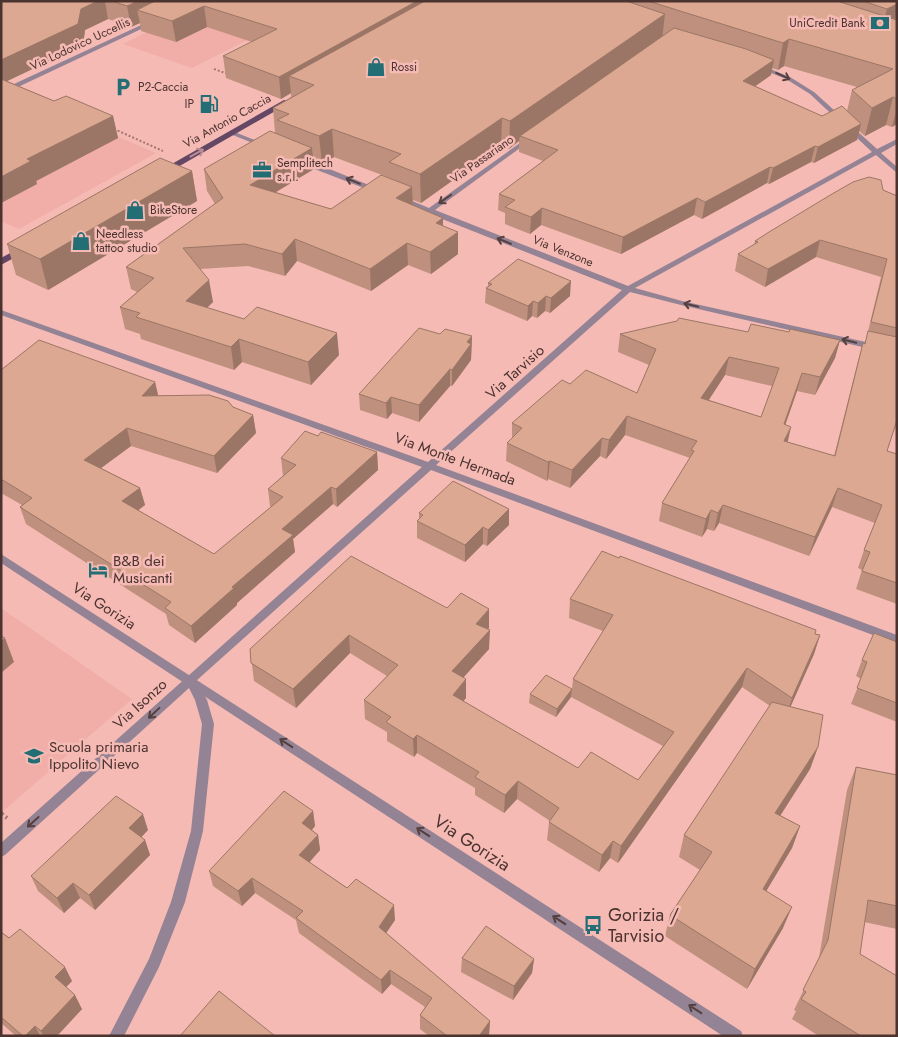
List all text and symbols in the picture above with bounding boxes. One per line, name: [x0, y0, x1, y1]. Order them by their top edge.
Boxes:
bank icon: UniCredit Bank: [869, 12, 891, 34]
street label: Via Lodovico Uccellis: [27, 13, 133, 75]
place label: UniCredit Bank: [789, 14, 866, 32]
shop icon: Rossi: [365, 56, 387, 78]
place label: Rossi: [391, 58, 417, 76]
one-way arrow: [775, 72, 790, 81]
parking icon: P2-Caccia: [112, 76, 134, 98]
place label: P2-Caccia: [138, 78, 189, 96]
street label: Via Antonio Caccia: [180, 89, 274, 153]
fuel station icon: IP: [198, 93, 220, 115]
place label: IP: [184, 95, 194, 113]
street label: Via Passariano: [447, 130, 518, 188]
one-way arrow: [189, 148, 204, 158]
place label: Semplitech s.r.l.: [277, 154, 333, 186]
office icon: Semplitech s.r.l.: [251, 159, 273, 181]
one-way arrow: [346, 176, 361, 185]
one-way arrow: [438, 194, 452, 204]
shop icon: BikeStore: [124, 199, 146, 221]
place label: BikeStore: [150, 201, 197, 219]
place label: Needless tattoo studio: [96, 225, 158, 257]
shop icon: Needless tattoo studio: [70, 230, 92, 252]
street label: Via Venzone: [530, 231, 596, 271]
one-way arrow: [497, 235, 512, 244]
one-way arrow: [683, 300, 699, 309]
one-way arrow: [842, 336, 858, 345]
street label: Via Tarvisio: [481, 340, 549, 404]
street label: Via Monte Hermada: [391, 427, 519, 491]
place label: B&B dei Musicanti: [113, 550, 173, 589]
hotel icon: B&B dei Musicanti: [87, 559, 109, 581]
street label: Via Gorizia: [68, 577, 140, 635]
street label: Via Isonzo: [108, 674, 172, 734]
one-way arrow: [148, 707, 161, 719]
place label: Scuola primaria Ippolito Nievo: [49, 736, 148, 775]
one-way arrow: [280, 738, 294, 748]
school or university icon: Scuola primaria Ippolito Nievo: [23, 745, 45, 767]
street label: Via Gorizia: [428, 808, 516, 878]
one-way arrow: [27, 816, 40, 828]
one-way arrow: [416, 826, 430, 836]
place label: Gorizia / Tarvisio: [608, 902, 679, 949]
bus stop icon: Gorizia / Tarvisio: [582, 914, 604, 936]
one-way arrow: [552, 915, 566, 925]
one-way arrow: [688, 1004, 702, 1014]

